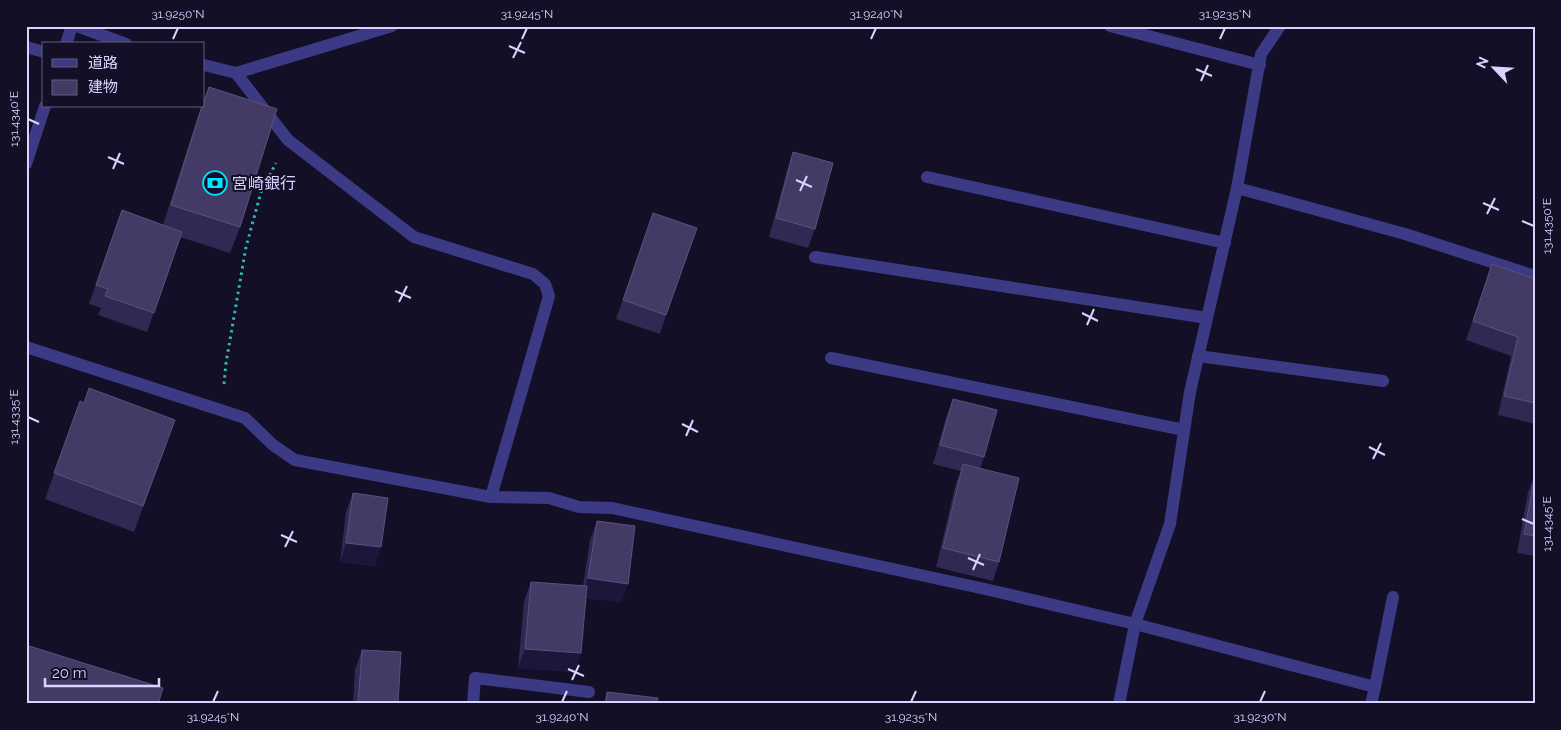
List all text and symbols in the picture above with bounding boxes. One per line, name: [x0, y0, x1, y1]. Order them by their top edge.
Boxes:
text: 31.9250°N: [151, 7, 205, 21]
text: 31.9245°N: [501, 7, 553, 21]
text: 31.9240°N: [849, 7, 903, 21]
text: 31.9235°N: [1199, 7, 1251, 21]
legend: [42, 42, 205, 108]
north arrow: [1468, 42, 1518, 92]
text: 道路: [88, 54, 118, 72]
text: N: [1473, 54, 1492, 71]
text: 建物: [88, 78, 118, 96]
text: 131.4340°E: [7, 91, 21, 147]
bank icon: 宮崎銀行: [202, 170, 228, 196]
place label: 宮崎銀行: [232, 174, 296, 193]
text: 131.4350°E: [1540, 198, 1554, 254]
text: 131.4335°E: [7, 389, 21, 445]
text: 131.4345°E: [1540, 496, 1554, 552]
scale bar: [45, 655, 159, 687]
text: 20 m: [52, 664, 87, 682]
text: 31.9245°N: [187, 710, 239, 724]
text: 31.9240°N: [535, 710, 589, 724]
text: 31.9235°N: [885, 710, 937, 724]
text: 31.9230°N: [1233, 710, 1287, 724]

